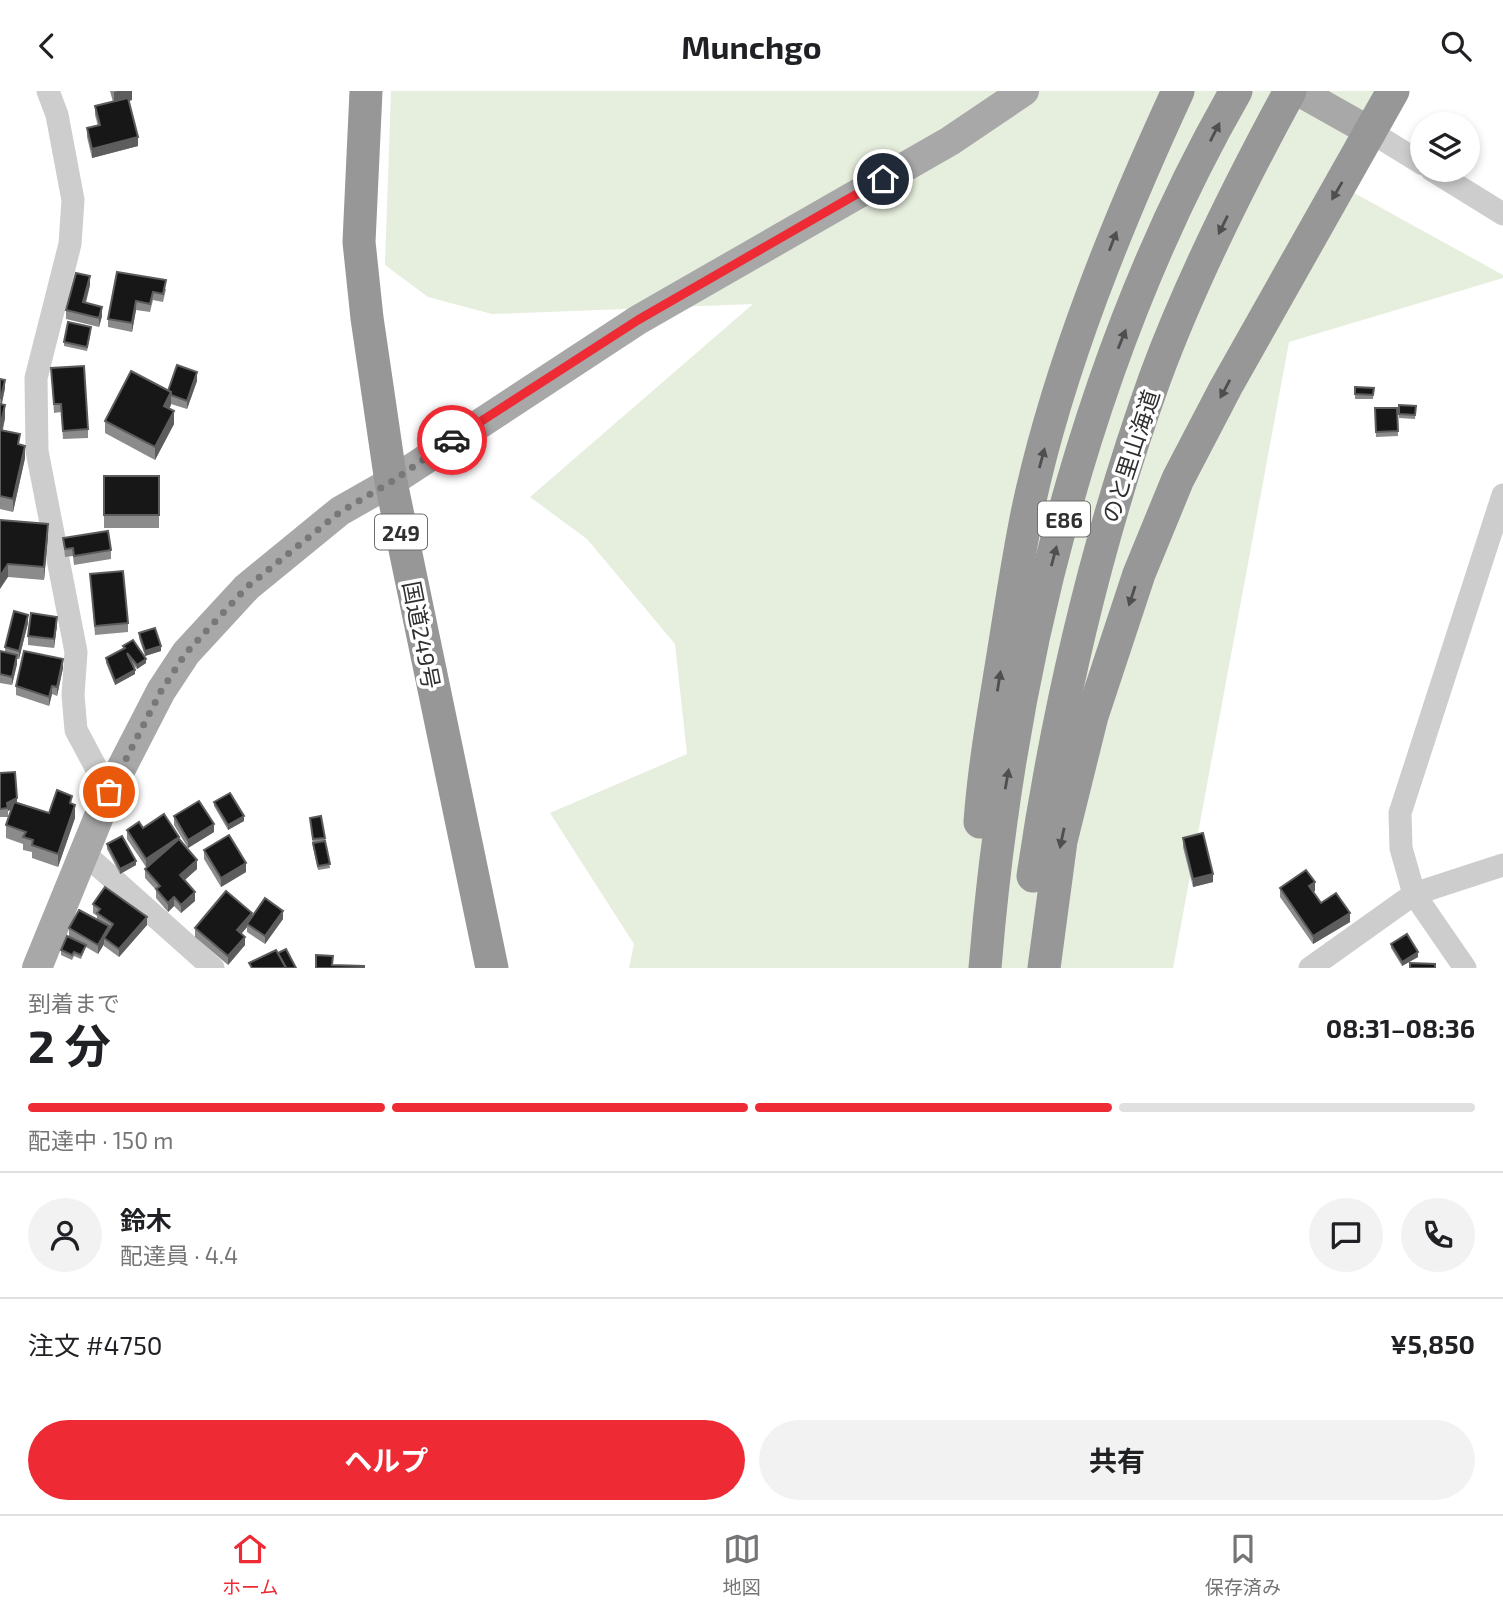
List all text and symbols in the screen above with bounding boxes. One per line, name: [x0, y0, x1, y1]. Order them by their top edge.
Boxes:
icon: back: [28, 27, 66, 65]
text: Munchgo: [681, 27, 822, 65]
icon: search: [1437, 27, 1475, 65]
map controls: [1410, 112, 1480, 182]
button: layers: [1410, 112, 1480, 182]
one-way arrow: [1209, 122, 1221, 142]
pin: [853, 149, 913, 209]
icon: home: [864, 160, 902, 198]
one-way arrow: [1332, 181, 1344, 201]
one-way arrow: [1217, 215, 1229, 235]
one-way arrow: [1107, 231, 1118, 252]
one-way arrow: [1117, 329, 1128, 350]
one-way arrow: [1219, 379, 1231, 399]
street label: のと里山海道: [1095, 386, 1165, 526]
courier: [417, 405, 487, 475]
icon: car: [433, 421, 471, 459]
one-way arrow: [1037, 446, 1048, 468]
road number: E86: [1038, 501, 1090, 537]
road number: 249: [375, 515, 427, 549]
one-way arrow: [1049, 545, 1060, 567]
street label: 国道249号: [398, 579, 446, 691]
one-way arrow: [1126, 586, 1137, 607]
one-way arrow: [994, 670, 1005, 692]
pin: [79, 762, 139, 822]
one-way arrow: [1002, 768, 1013, 790]
icon: bag: [90, 773, 128, 811]
one-way arrow: [1057, 827, 1068, 849]
text: 到着まで: [28, 989, 120, 1017]
text: 08:31–08:36: [1326, 1012, 1475, 1043]
text: 2 分: [28, 1017, 111, 1072]
text: 配達中 · 150 m: [28, 1126, 173, 1154]
button: person: [28, 1198, 102, 1272]
button: chat: [1309, 1198, 1383, 1272]
button: phone: [1401, 1198, 1475, 1272]
text: 鈴木: [120, 1204, 172, 1235]
text: 配達員 · 4.4: [120, 1241, 238, 1269]
text: ¥5,850: [1390, 1328, 1475, 1359]
text: 注文 #4750: [28, 1329, 163, 1360]
button: ヘルプ: [28, 1420, 745, 1500]
button: 共有: [759, 1420, 1475, 1500]
tab: ホーム: [222, 1530, 279, 1599]
tab: 地図: [723, 1530, 761, 1599]
tab: 保存済み: [1205, 1530, 1281, 1599]

